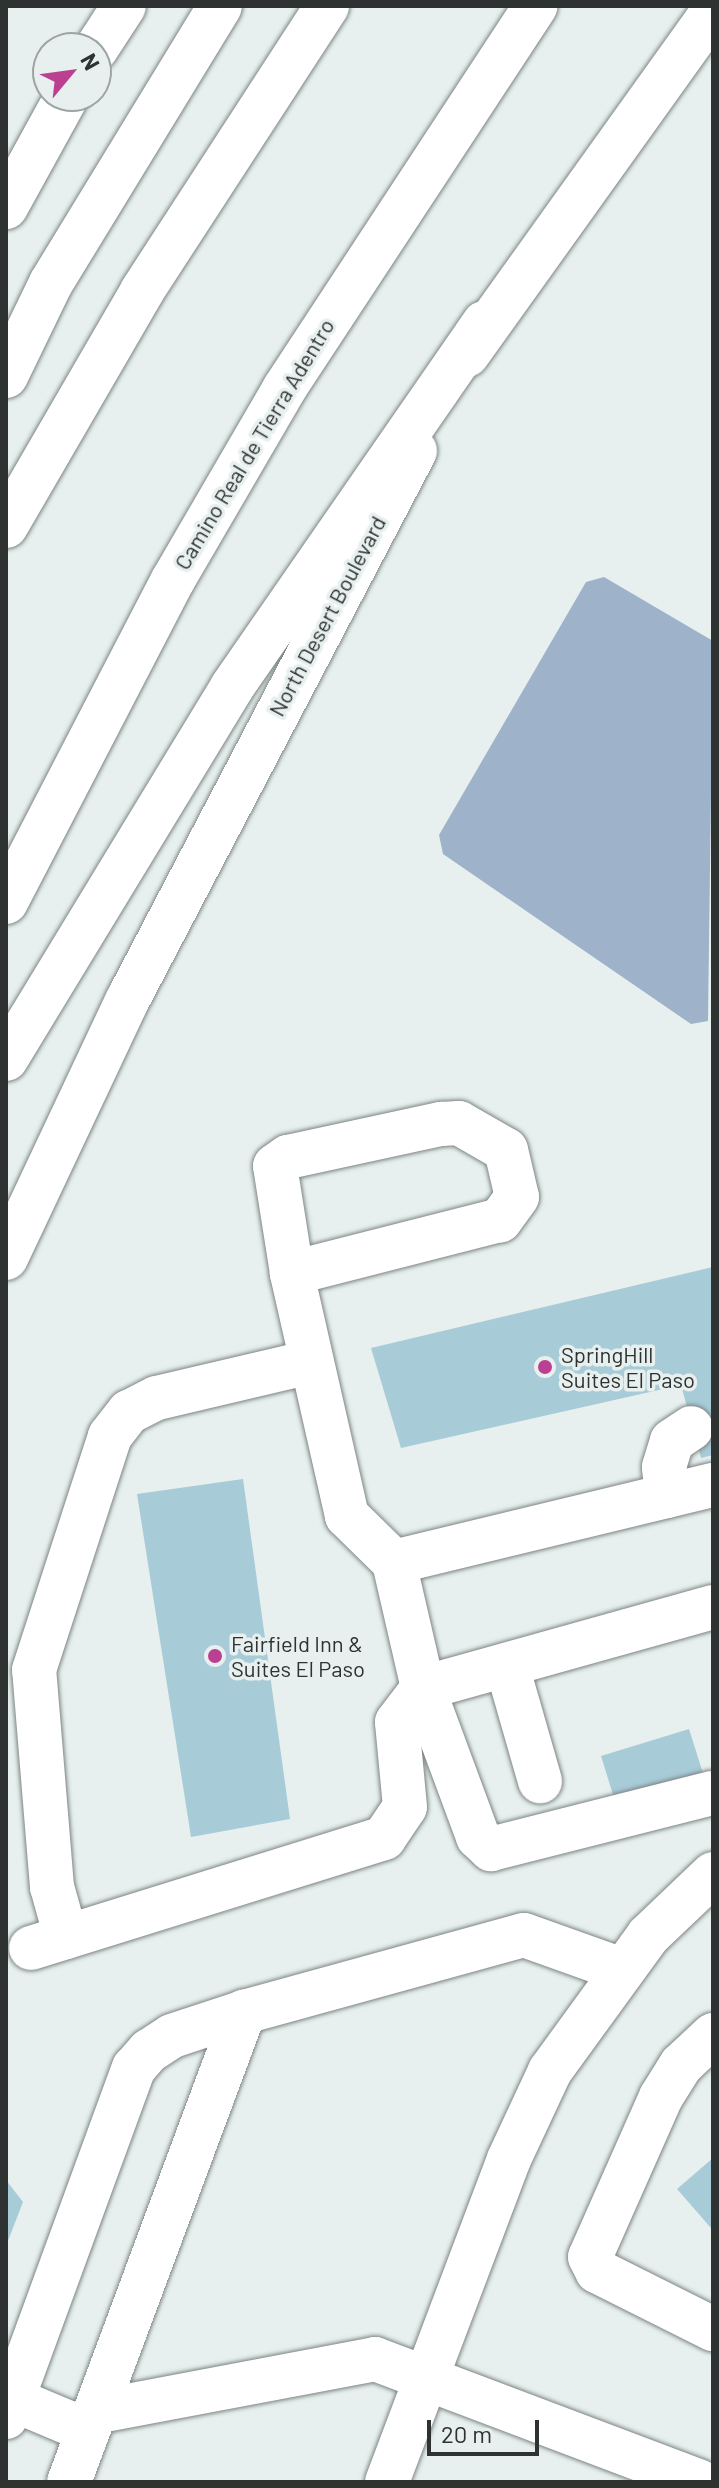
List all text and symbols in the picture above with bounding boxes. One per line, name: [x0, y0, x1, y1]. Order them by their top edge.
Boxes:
north arrow: [32, 32, 112, 112]
text: N: [76, 49, 106, 74]
street label: Camino Real de Tierra Adentro: [169, 314, 339, 574]
street label: North Desert Boulevard: [263, 511, 391, 721]
place label: SpringHill Suites El Paso: [561, 1341, 695, 1392]
marker: SpringHill Suites El Paso: [536, 1358, 554, 1376]
place label: Fairfield Inn & Suites El Paso: [231, 1630, 365, 1682]
marker: Fairfield Inn & Suites El Paso: [206, 1647, 224, 1665]
scale bar: [431, 2404, 543, 2454]
text: 20 m: [441, 2419, 492, 2448]

